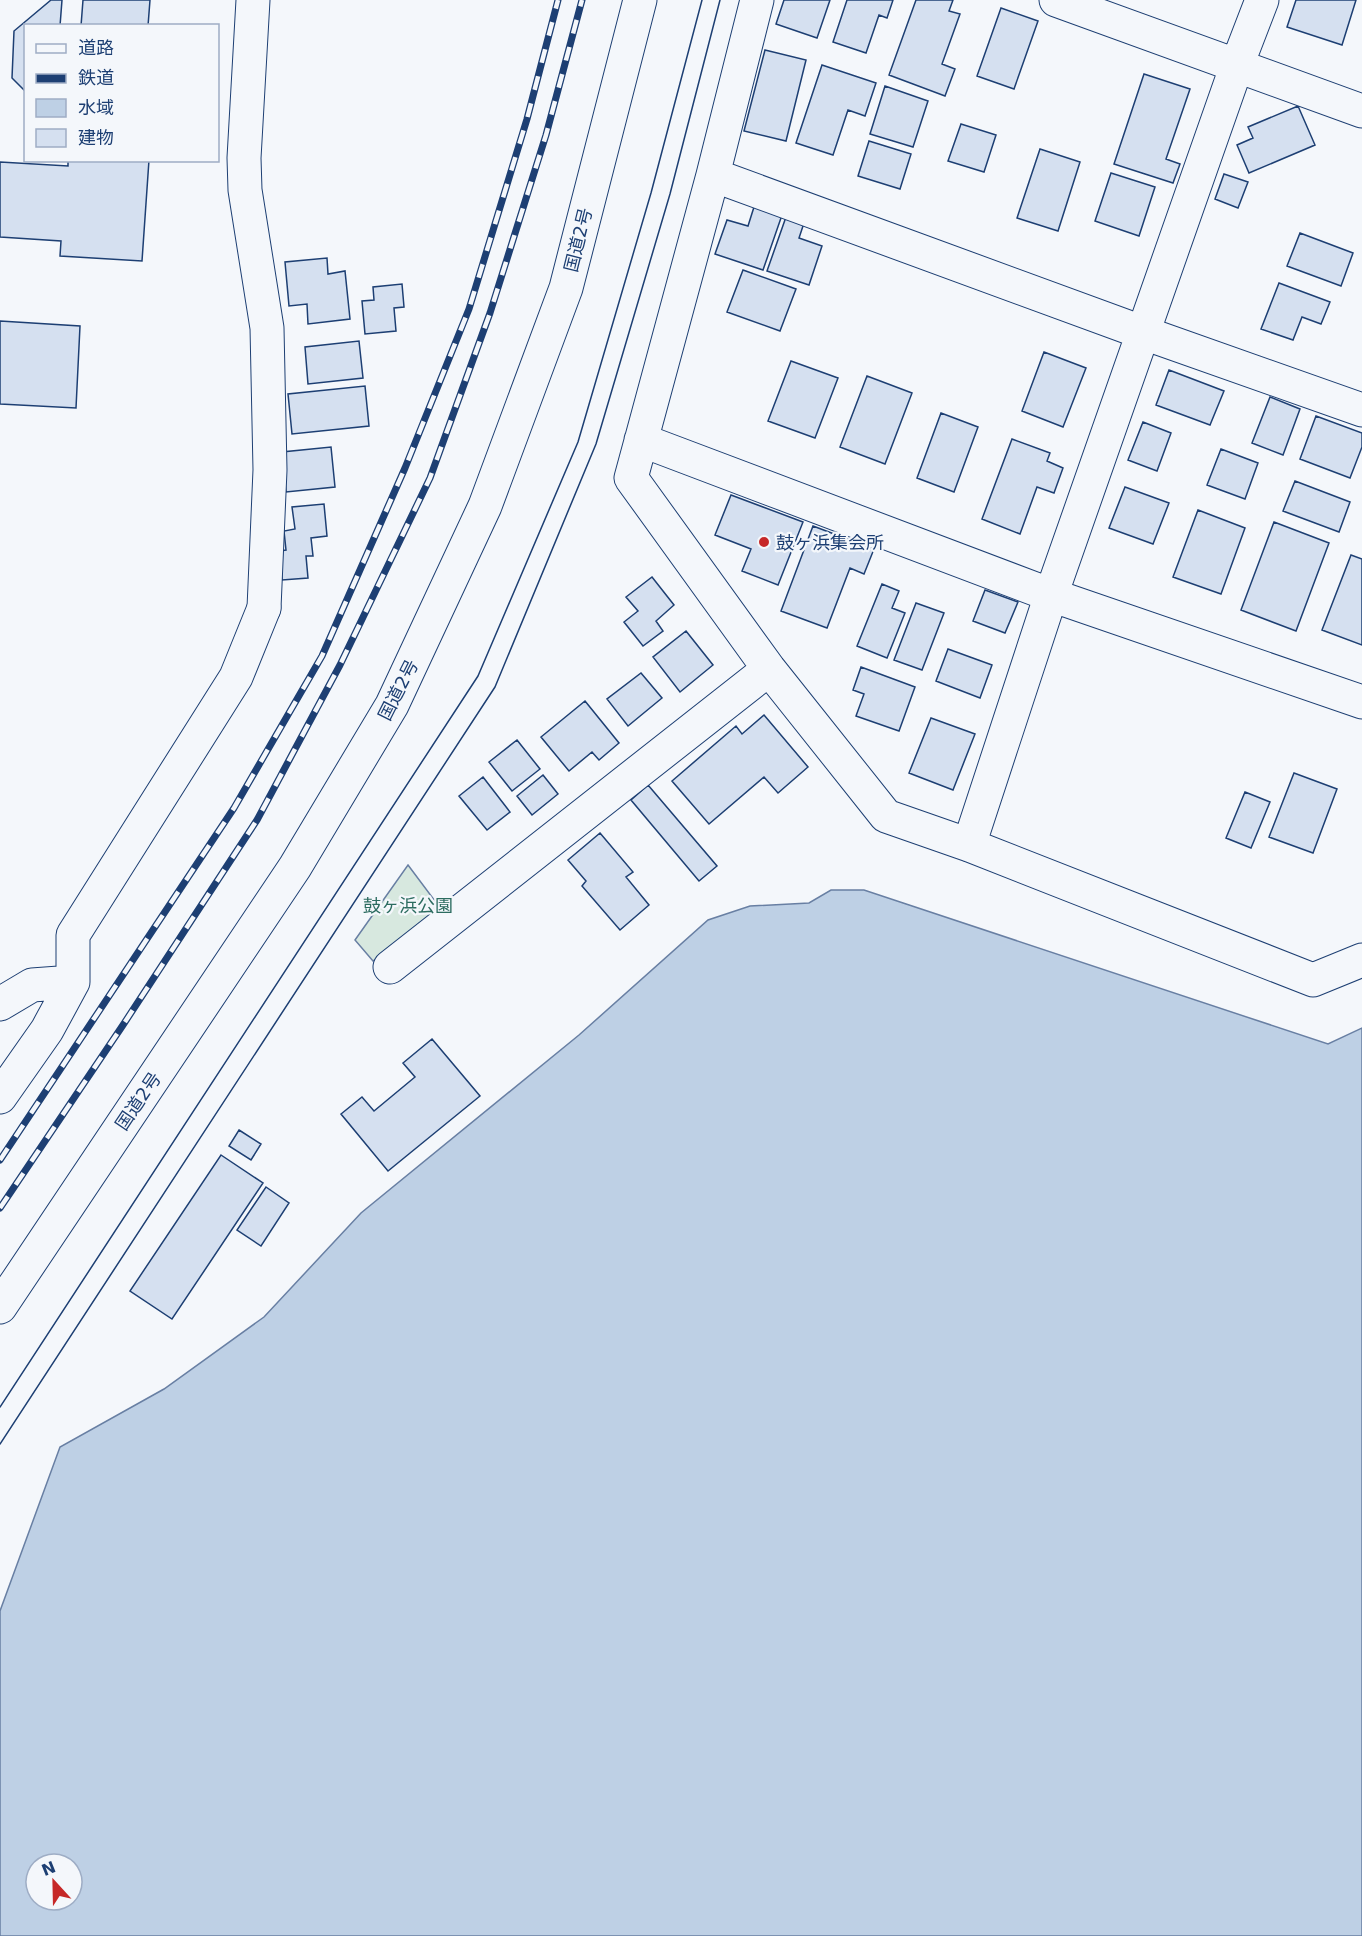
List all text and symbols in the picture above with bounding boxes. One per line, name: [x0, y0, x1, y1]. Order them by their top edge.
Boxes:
legend: [24, 24, 219, 162]
text: 道路: [78, 37, 114, 58]
text: 鉄道: [78, 67, 114, 88]
text: 水域: [78, 97, 114, 118]
text: 建物: [78, 127, 114, 148]
street label: 国道2号: [560, 206, 596, 274]
place label: 鼓ヶ浜集会所: [776, 532, 884, 553]
marker: 鼓ヶ浜集会所: [757, 535, 771, 549]
street label: 国道2号: [374, 656, 422, 724]
park label: 鼓ヶ浜公園: [363, 895, 453, 916]
street label: 国道2号: [111, 1068, 165, 1134]
north arrow: [24, 1852, 84, 1912]
text: N: [39, 1857, 58, 1880]

